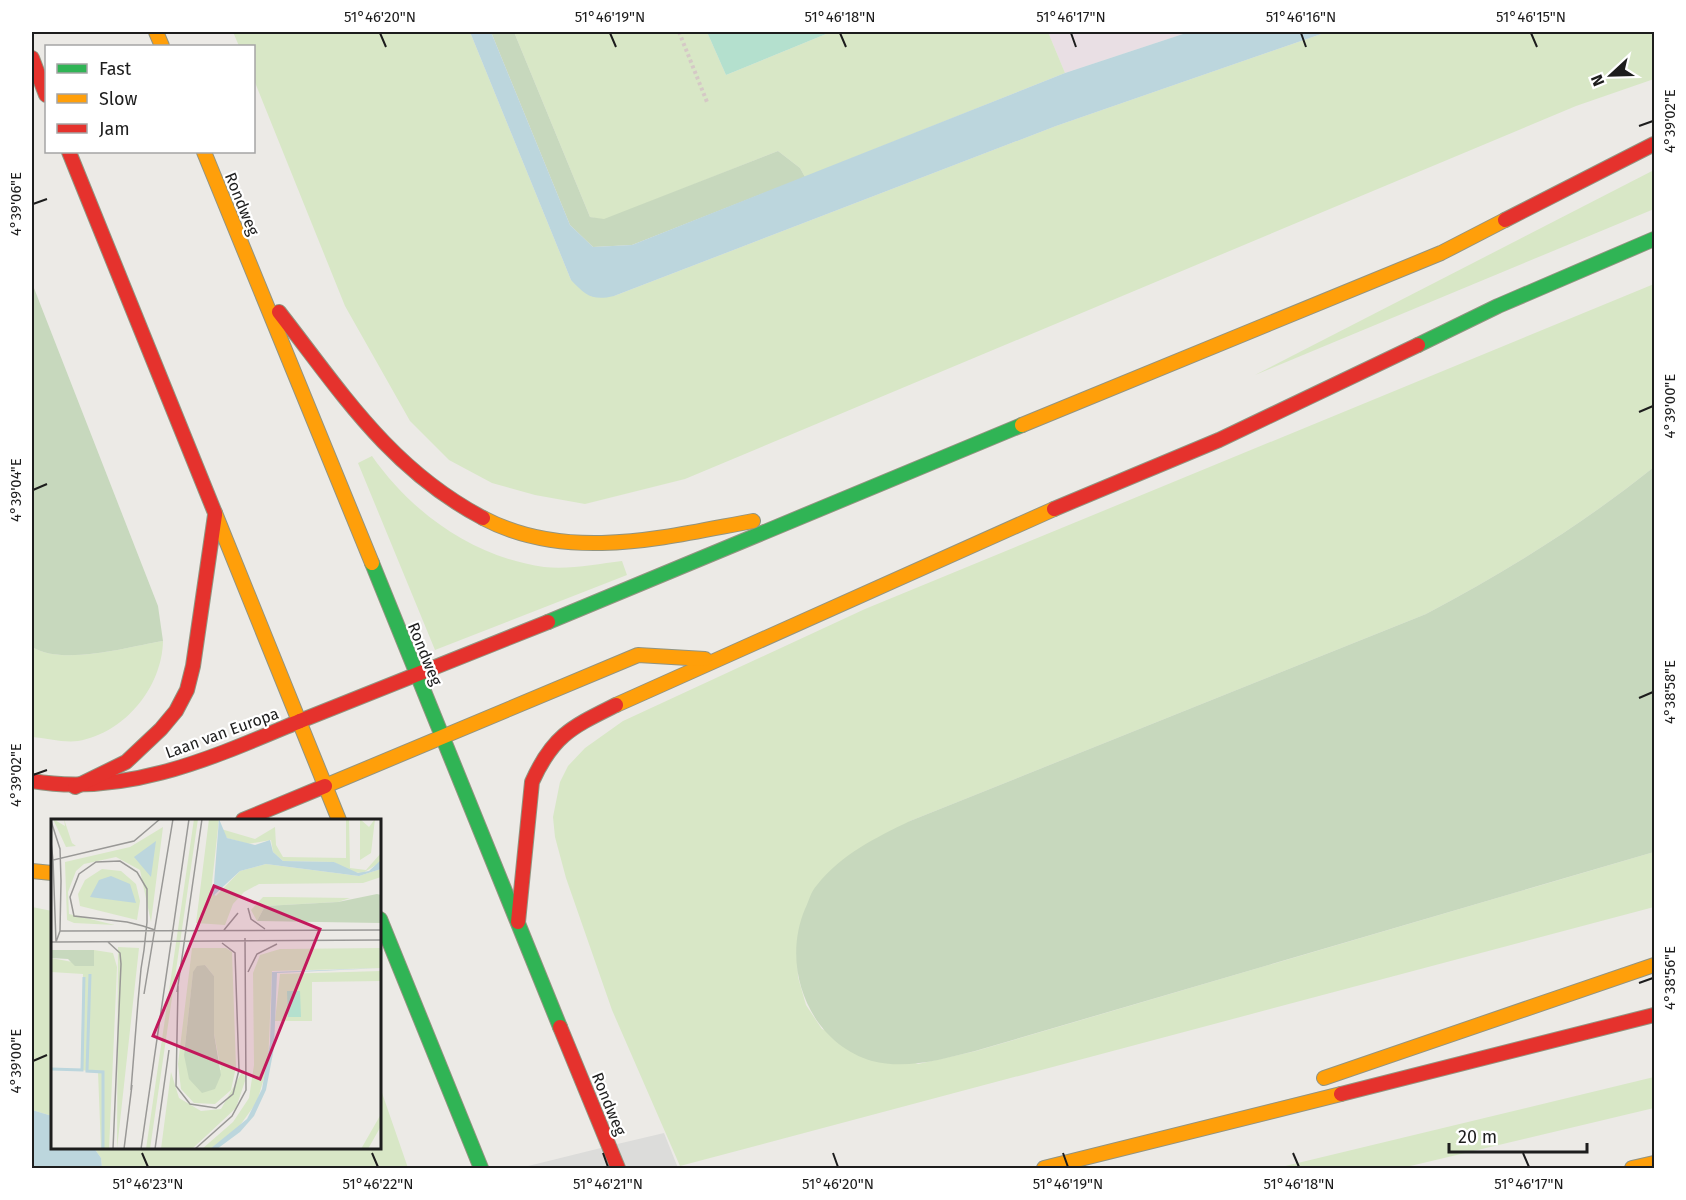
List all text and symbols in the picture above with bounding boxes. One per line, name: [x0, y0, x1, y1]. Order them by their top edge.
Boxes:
text: 51°46'20"N: [344, 8, 416, 26]
text: 51°46'19"N: [575, 8, 645, 26]
text: 51°46'18"N: [805, 8, 875, 26]
text: 51°46'17"N: [1036, 8, 1106, 26]
text: 51°46'16"N: [1266, 8, 1336, 26]
text: 51°46'15"N: [1496, 8, 1566, 26]
legend: [45, 45, 255, 153]
north arrow: [1581, 45, 1641, 105]
text: Fast: [99, 58, 132, 80]
text: N: [1587, 72, 1608, 89]
text: Slow: [99, 88, 138, 110]
text: 4°39'02"E: [1661, 89, 1679, 153]
text: Jam: [99, 118, 130, 140]
street label: Rondweg: [221, 170, 263, 239]
text: 4°39'06"E: [7, 172, 25, 236]
text: 4°39'00"E: [1661, 374, 1679, 438]
text: 4°39'04"E: [7, 458, 25, 522]
street label: Rondweg: [404, 620, 446, 689]
text: 4°38'58"E: [1661, 660, 1679, 724]
street label: Laan van Europa: [163, 704, 281, 762]
text: 4°39'02"E: [7, 743, 25, 807]
inset map: [51, 819, 381, 1149]
text: 4°38'56"E: [1661, 946, 1679, 1010]
text: 4°39'00"E: [7, 1029, 25, 1093]
street label: Rondweg: [588, 1070, 630, 1139]
scale bar: [1449, 1116, 1587, 1154]
text: 20 m: [1458, 1126, 1497, 1148]
text: 51°46'23"N: [112, 1175, 184, 1193]
text: 51°46'22"N: [342, 1175, 414, 1193]
text: 51°46'21"N: [573, 1175, 643, 1193]
text: 51°46'20"N: [802, 1175, 874, 1193]
text: 51°46'19"N: [1033, 1175, 1103, 1193]
text: 51°46'18"N: [1264, 1175, 1334, 1193]
text: 51°46'17"N: [1494, 1175, 1564, 1193]

